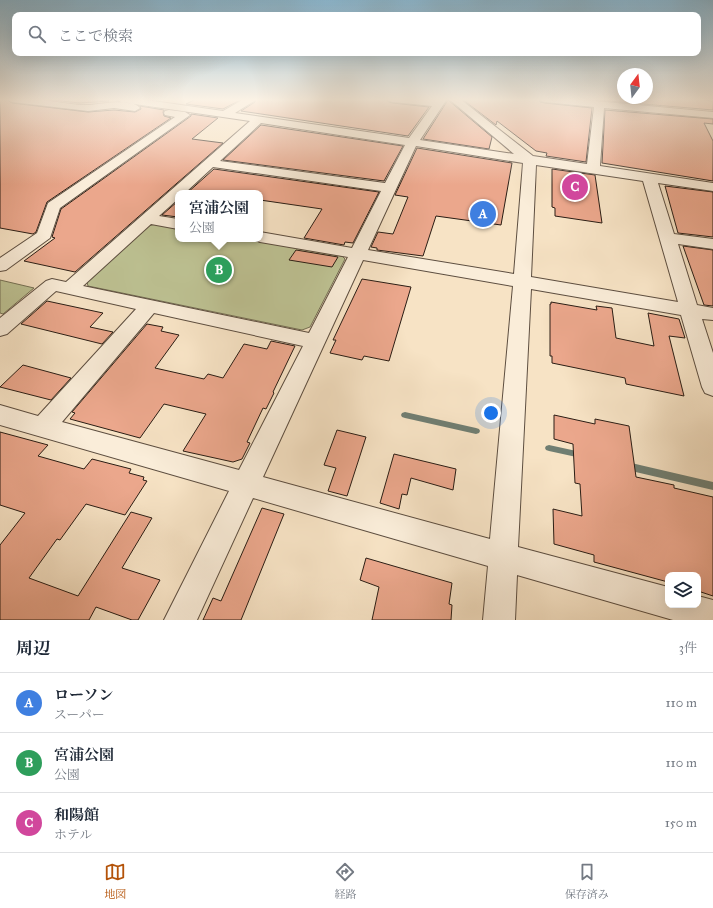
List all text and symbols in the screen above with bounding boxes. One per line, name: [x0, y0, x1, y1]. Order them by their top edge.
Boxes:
search box: [12, 12, 701, 56]
icon: search: [26, 23, 48, 45]
text: ここで検索: [58, 27, 133, 45]
north arrow: [617, 68, 653, 104]
pin: C: [562, 172, 588, 202]
popup: [175, 190, 263, 242]
text: 宮浦公園: [189, 199, 249, 217]
pin: A: [470, 199, 496, 229]
text: 公園: [189, 220, 215, 236]
pin: B: [206, 255, 232, 285]
your location: [481, 403, 501, 423]
map controls: [665, 572, 701, 608]
button: layers: [665, 572, 701, 608]
text: 周辺: [16, 638, 50, 659]
text: 3件: [679, 640, 697, 656]
text: ローソン: [54, 686, 113, 704]
text: A: [25, 695, 33, 711]
text: 110 m: [665, 695, 697, 711]
text: スーパー: [54, 707, 105, 723]
text: 宮浦公園: [54, 746, 114, 764]
text: B: [25, 755, 33, 771]
text: 110 m: [665, 755, 697, 771]
text: 公園: [54, 767, 80, 783]
text: 和陽館: [54, 806, 99, 824]
text: C: [25, 815, 33, 831]
text: 150 m: [665, 815, 697, 831]
text: ホテル: [54, 827, 92, 843]
tab: 地図: [104, 861, 126, 901]
tab: 経路: [334, 861, 356, 901]
tab: 保存済み: [565, 861, 609, 901]

